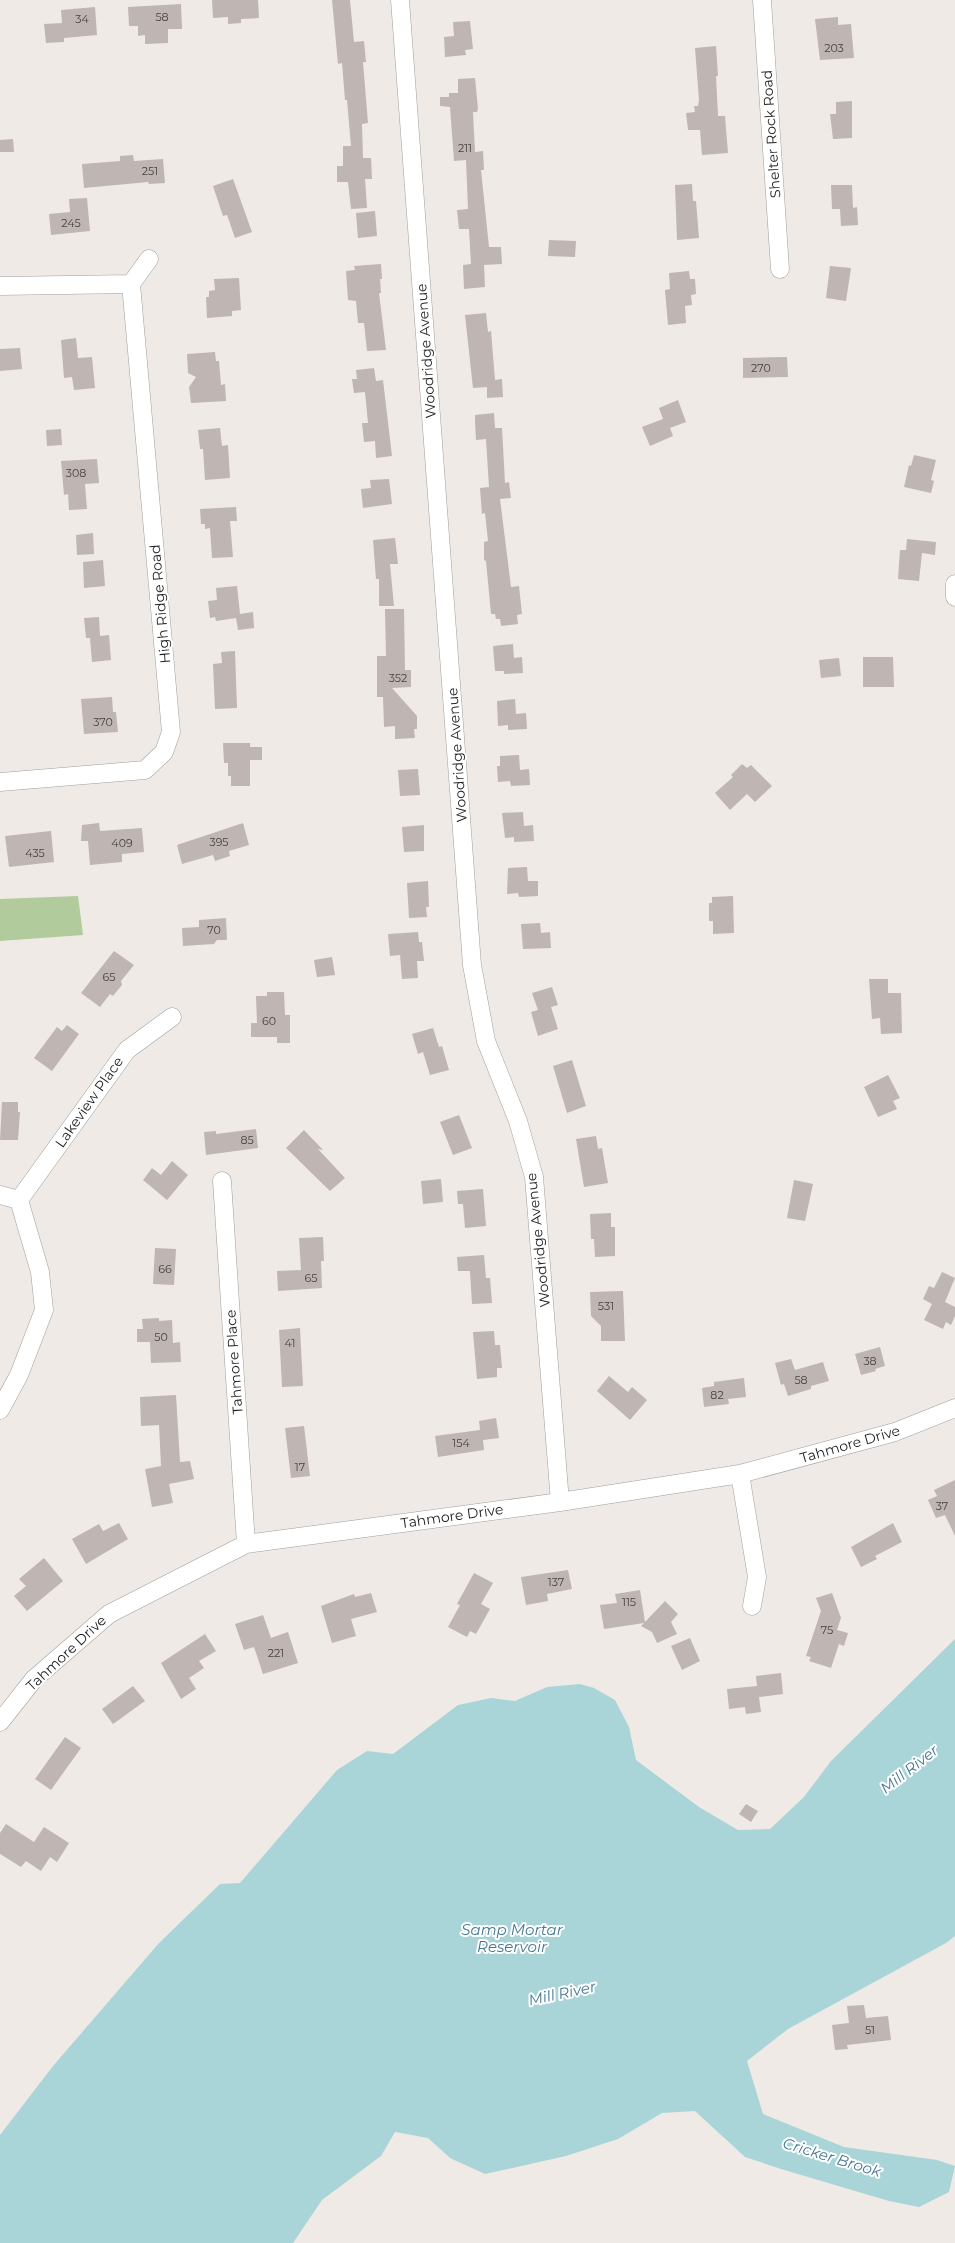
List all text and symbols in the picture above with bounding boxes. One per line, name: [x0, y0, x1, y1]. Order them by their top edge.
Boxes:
house number: 58: [155, 10, 169, 24]
house number: 34: [75, 12, 89, 26]
house number: 203: [824, 41, 844, 55]
street label: Shelter Rock Road: [758, 69, 784, 199]
house number: 211: [458, 141, 472, 155]
house number: 251: [142, 164, 158, 178]
house number: 245: [61, 216, 81, 230]
street label: Woodridge Avenue: [412, 283, 440, 419]
house number: 270: [751, 361, 771, 375]
house number: 308: [66, 466, 86, 480]
street label: High Ridge Road: [146, 544, 174, 664]
house number: 352: [389, 671, 407, 685]
street label: Woodridge Avenue: [443, 687, 471, 823]
house number: 370: [93, 715, 113, 729]
house number: 395: [209, 835, 229, 849]
house number: 409: [111, 836, 133, 850]
house number: 435: [25, 846, 45, 860]
house number: 70: [207, 923, 221, 937]
house number: 65: [103, 970, 115, 984]
house number: 60: [262, 1014, 276, 1028]
street label: Lakeview Place: [51, 1053, 127, 1151]
house number: 85: [240, 1133, 254, 1147]
street label: Woodridge Avenue: [522, 1172, 554, 1308]
house number: 66: [158, 1262, 172, 1276]
house number: 65: [305, 1271, 317, 1285]
house number: 531: [598, 1299, 614, 1313]
street label: Tahmore Place: [221, 1309, 247, 1415]
house number: 50: [154, 1330, 168, 1344]
house number: 41: [285, 1336, 295, 1350]
house number: 38: [863, 1354, 877, 1368]
house number: 58: [794, 1373, 808, 1387]
house number: 82: [710, 1388, 724, 1402]
street label: Tahmore Drive: [798, 1421, 902, 1467]
house number: 154: [452, 1436, 470, 1450]
house number: 17: [295, 1460, 305, 1474]
house number: 37: [936, 1499, 948, 1513]
street label: Tahmore Drive: [400, 1500, 504, 1532]
house number: 137: [548, 1575, 564, 1589]
house number: 115: [622, 1595, 636, 1609]
street label: Tahmore Drive: [22, 1611, 110, 1695]
house number: 75: [821, 1623, 833, 1637]
house number: 221: [268, 1646, 284, 1660]
water label: Mill River: [876, 1740, 942, 1797]
water label: Samp Mortar Reservoir: [461, 1920, 564, 1956]
water label: Mill River: [527, 1976, 598, 2009]
house number: 51: [865, 2023, 875, 2037]
water label: Cricker Brook: [781, 2133, 884, 2181]

